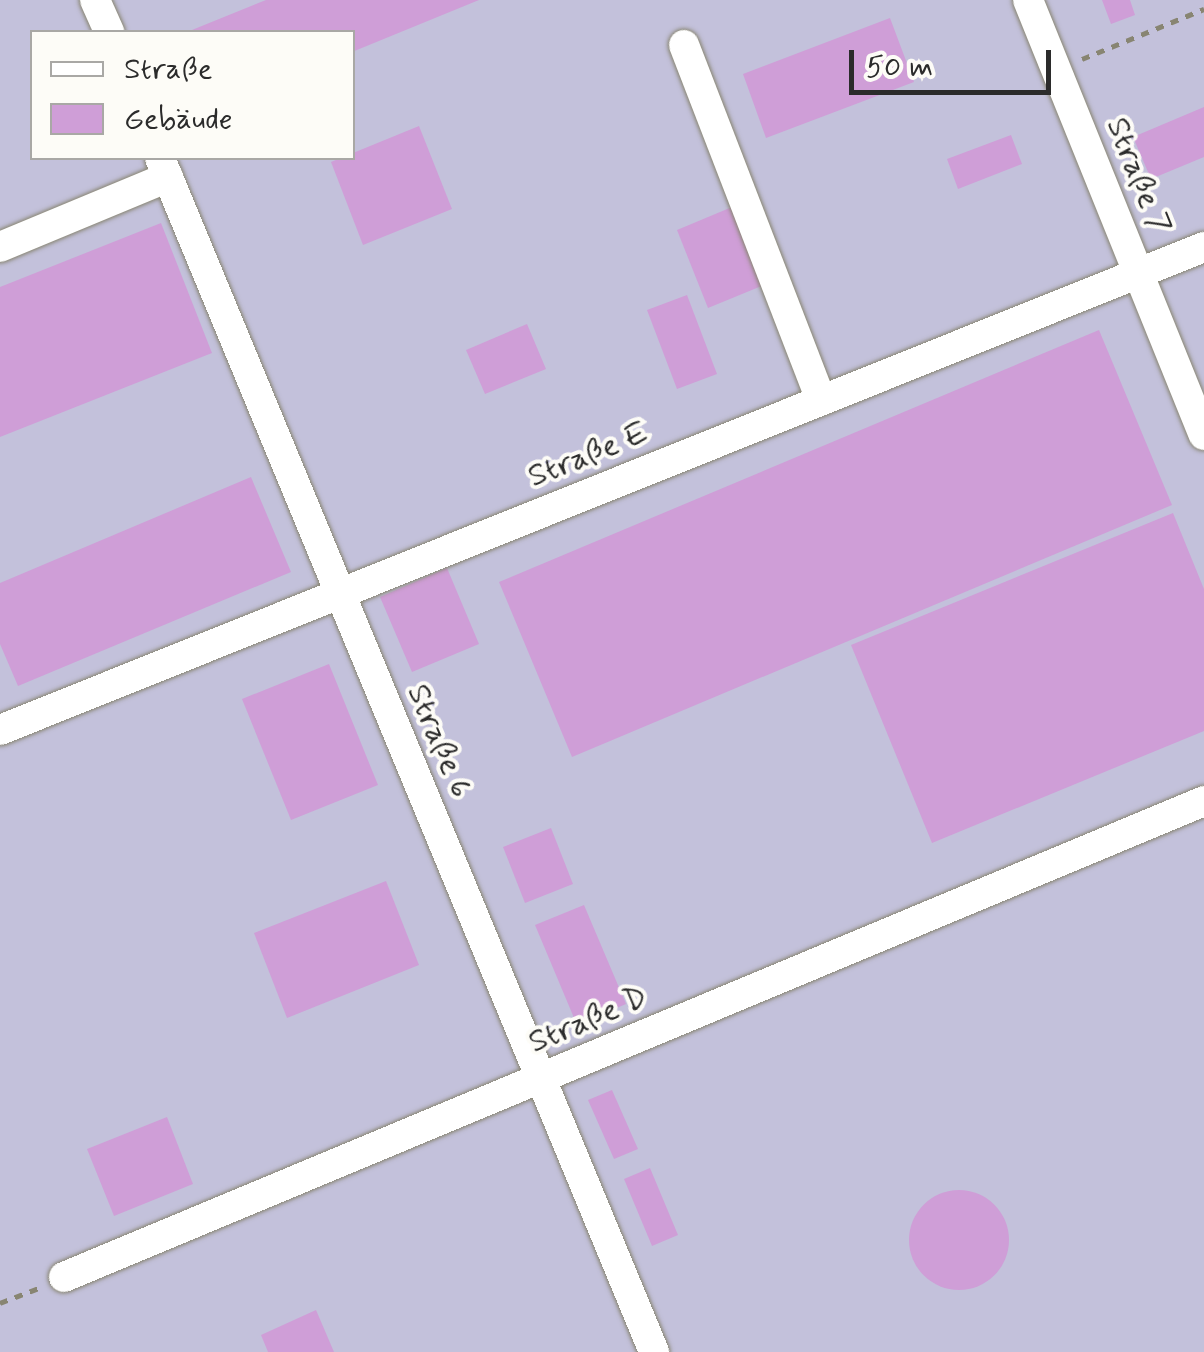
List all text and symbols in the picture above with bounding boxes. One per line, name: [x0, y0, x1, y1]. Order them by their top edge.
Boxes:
legend: [30, 30, 355, 160]
scale bar: [854, 30, 1056, 92]
text: 50 m: [866, 48, 933, 87]
text: Straße: [124, 50, 212, 89]
text: Gebäude: [124, 100, 232, 139]
street label: Straße 7: [1097, 112, 1179, 240]
street label: Straße E: [524, 414, 652, 496]
street label: Straße 6: [398, 679, 480, 803]
street label: Straße D: [523, 978, 653, 1062]

